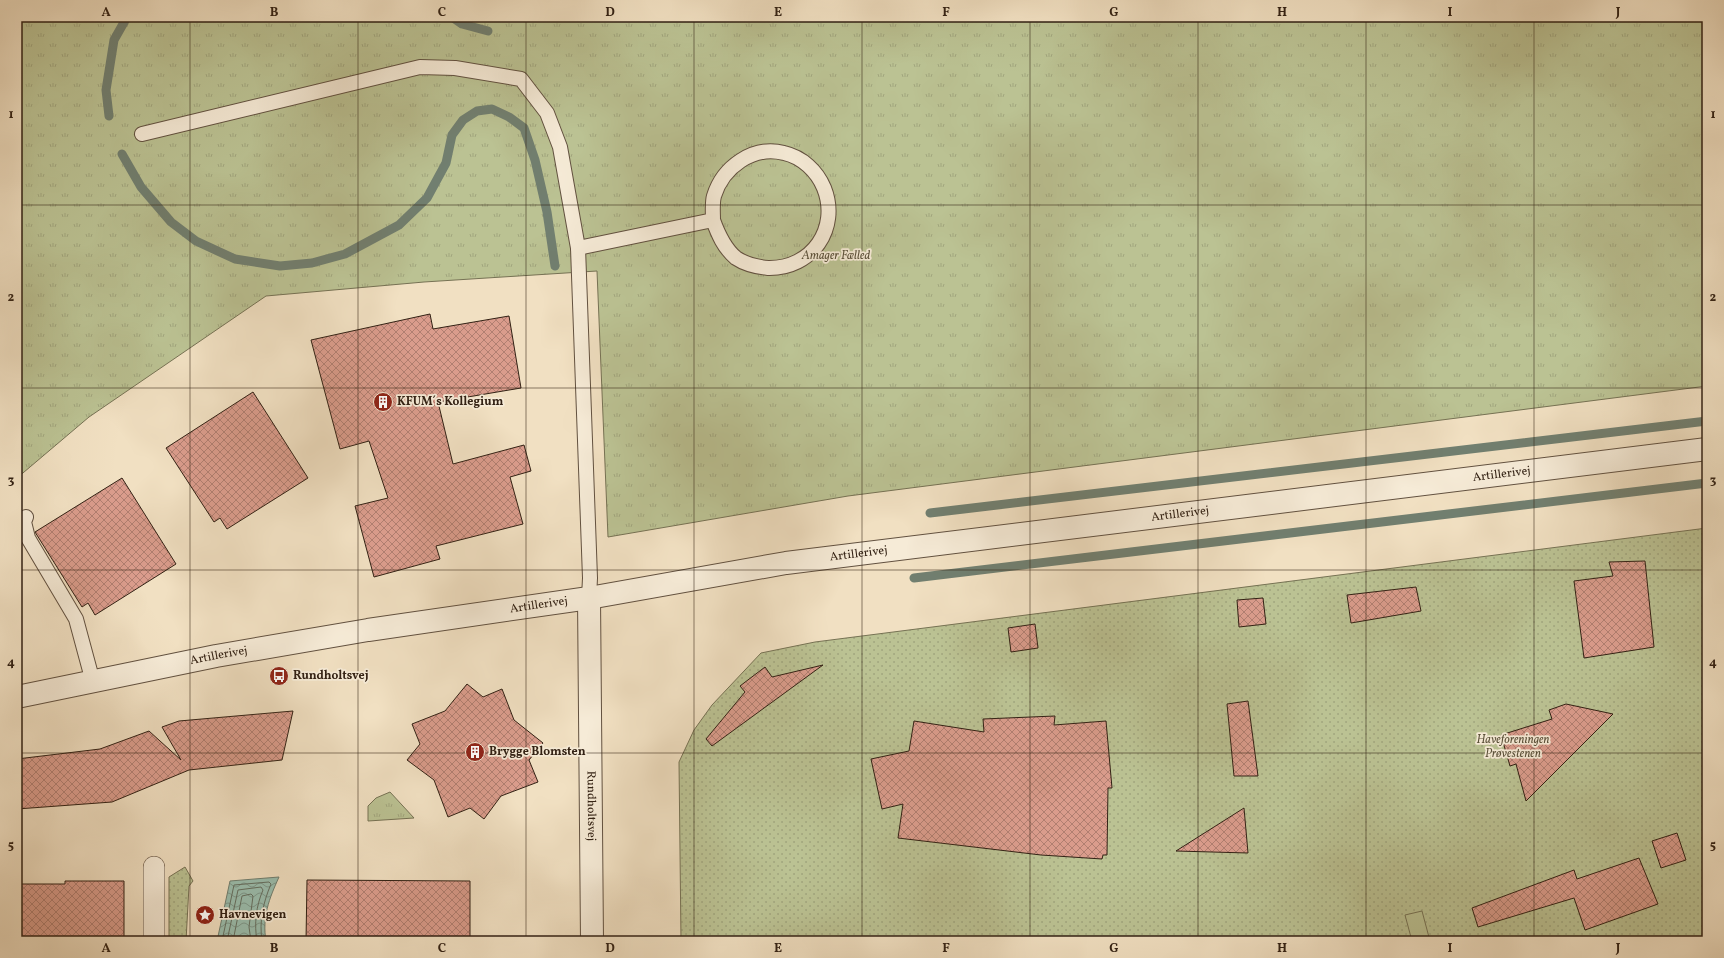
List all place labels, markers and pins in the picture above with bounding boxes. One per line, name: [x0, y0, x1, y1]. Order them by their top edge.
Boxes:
building icon: KFUM´s Kollegium: [372, 391, 394, 413]
place label: KFUM´s Kollegium: [397, 394, 504, 410]
bus stop icon: Rundholtsvej: [268, 665, 290, 687]
place label: Rundholtsvej: [293, 668, 369, 684]
building icon: Brygge Blomsten: [464, 741, 486, 763]
place label: Brygge Blomsten: [489, 744, 586, 760]
place icon: Havnevigen: [194, 904, 216, 926]
place label: Havnevigen: [219, 907, 287, 923]

